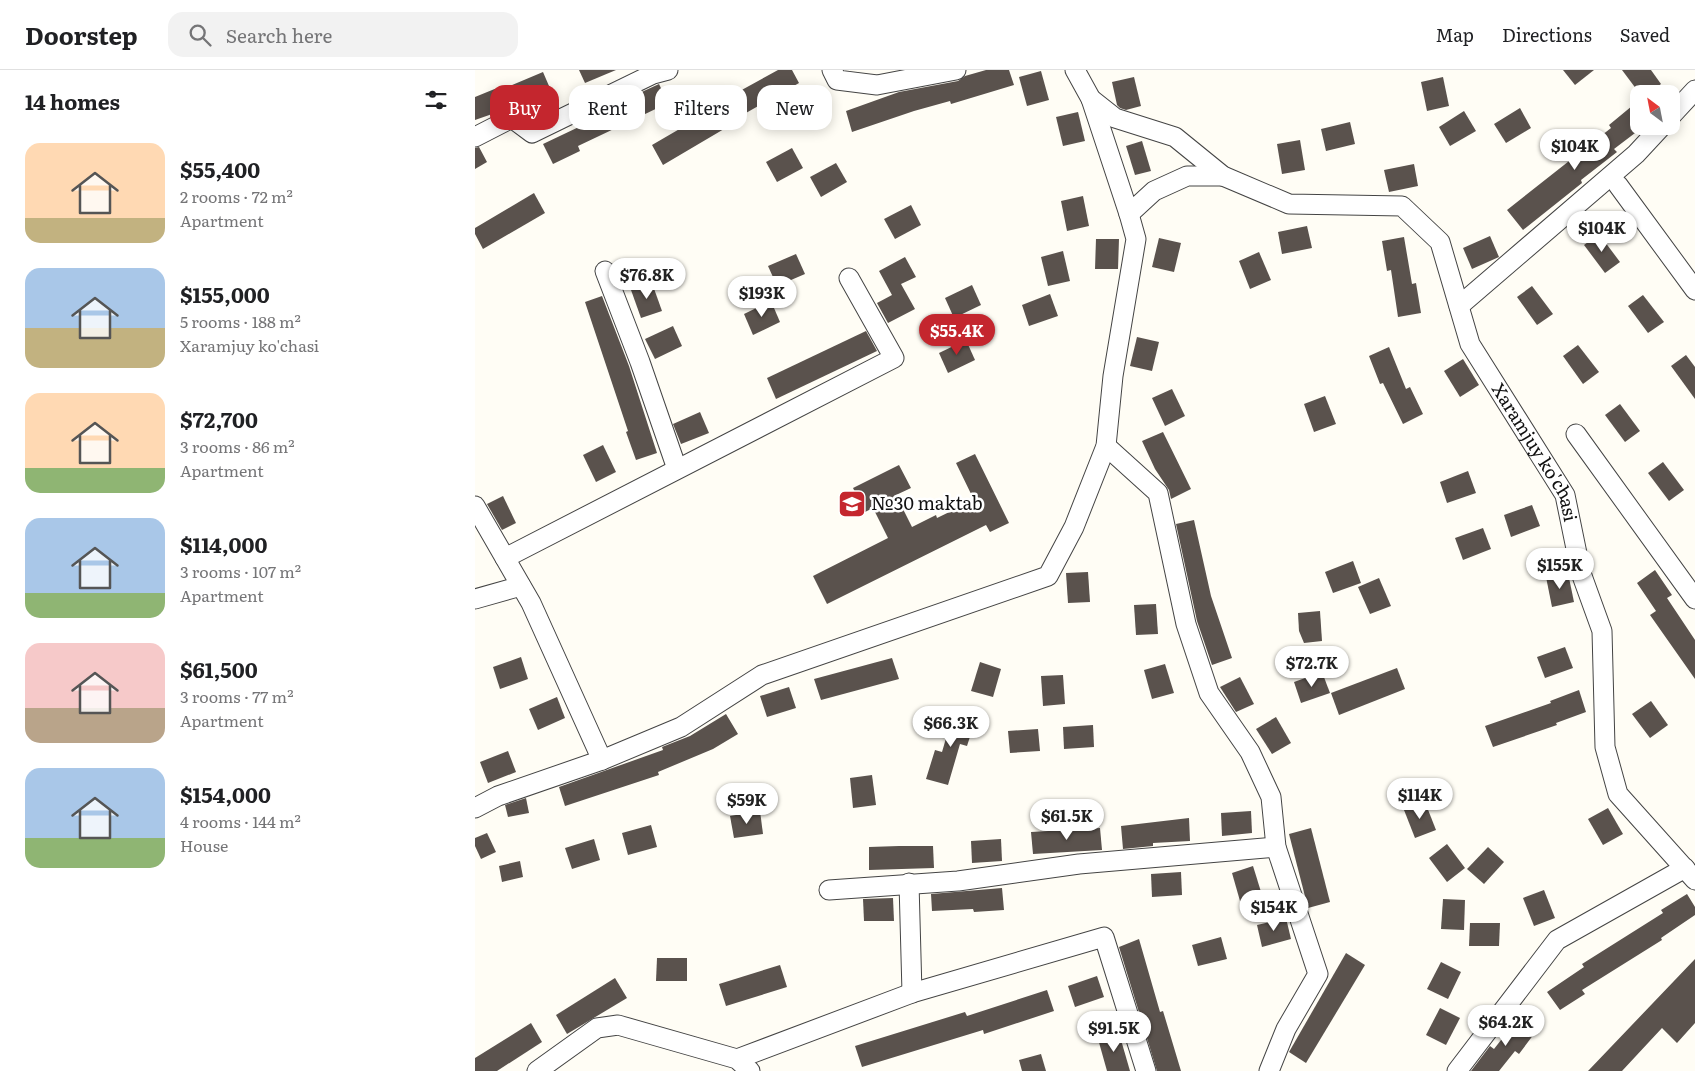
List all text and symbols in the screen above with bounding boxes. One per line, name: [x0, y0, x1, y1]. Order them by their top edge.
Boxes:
search box: [168, 12, 518, 57]
text: Doorstep: [25, 17, 138, 52]
icon: search: [186, 21, 214, 49]
text: Search here: [226, 21, 332, 49]
text: Map: [1436, 21, 1474, 48]
text: Directions: [1502, 21, 1592, 48]
text: Saved: [1620, 21, 1670, 48]
text: 14 homes: [25, 85, 120, 116]
chip: Buy: [490, 85, 559, 130]
chip: Rent: [569, 85, 645, 130]
chip: Filters: [655, 85, 747, 130]
chip: New: [757, 85, 832, 130]
north arrow: [1630, 85, 1680, 135]
map controls: [1630, 85, 1680, 135]
icon: filters: [422, 86, 450, 114]
pin: $104K: [1540, 128, 1610, 171]
text: $104K: [1551, 133, 1599, 157]
text: $55,400: [180, 153, 260, 184]
icon: home: [65, 163, 125, 223]
text: 2 rooms · 72 m²: [180, 184, 293, 208]
text: Apartment: [180, 208, 264, 232]
pin: $104K: [1567, 210, 1637, 253]
text: $104K: [1578, 215, 1626, 239]
pin: $76.8K: [606, 258, 688, 300]
text: $76.8K: [620, 262, 674, 286]
pin: $193K: [727, 276, 797, 318]
text: $155,000: [180, 278, 270, 309]
text: $193K: [739, 280, 785, 304]
icon: home: [65, 288, 125, 348]
text: 5 rooms · 188 m²: [180, 309, 301, 333]
pin: $55.4K: [916, 314, 998, 356]
text: $55.4K: [930, 318, 984, 342]
text: Xaramjuy ko'chasi: [180, 333, 319, 357]
street label: Xaramjuy ko'chasi: [1486, 377, 1585, 524]
text: $72,700: [180, 403, 258, 434]
icon: home: [65, 413, 125, 473]
text: 3 rooms · 86 m²: [180, 434, 295, 458]
text: Apartment: [180, 458, 264, 482]
school or university icon: №30 maktab: [837, 489, 867, 519]
place label: №30 maktab: [871, 489, 983, 516]
text: $114,000: [180, 528, 267, 559]
icon: home: [65, 538, 125, 598]
pin: $155K: [1525, 548, 1595, 590]
text: $155K: [1537, 552, 1583, 576]
text: 3 rooms · 107 m²: [180, 559, 301, 583]
text: Apartment: [180, 583, 264, 607]
pin: $72.7K: [1271, 646, 1353, 688]
text: $72.7K: [1286, 650, 1338, 674]
text: $61,500: [180, 653, 258, 684]
icon: home: [65, 663, 125, 723]
text: 3 rooms · 77 m²: [180, 684, 294, 708]
pin: $66.3K: [910, 706, 992, 748]
text: Apartment: [180, 708, 264, 732]
text: $66.3K: [924, 710, 978, 734]
text: $154,000: [180, 778, 271, 809]
pin: $114K: [1385, 778, 1455, 820]
pin: $59K: [717, 782, 777, 825]
text: $114K: [1398, 782, 1442, 806]
text: $59K: [727, 787, 767, 811]
icon: home: [65, 788, 125, 848]
pin: $61.5K: [1026, 798, 1108, 841]
text: $61.5K: [1041, 803, 1093, 827]
text: 4 rooms · 144 m²: [180, 809, 301, 833]
text: House: [180, 833, 228, 857]
pin: $154K: [1239, 890, 1309, 932]
text: $154K: [1250, 894, 1298, 918]
pin: $64.2K: [1465, 1004, 1547, 1047]
text: $64.2K: [1479, 1009, 1533, 1033]
pin: $91.5K: [1073, 1010, 1155, 1053]
text: $91.5K: [1088, 1015, 1140, 1039]

